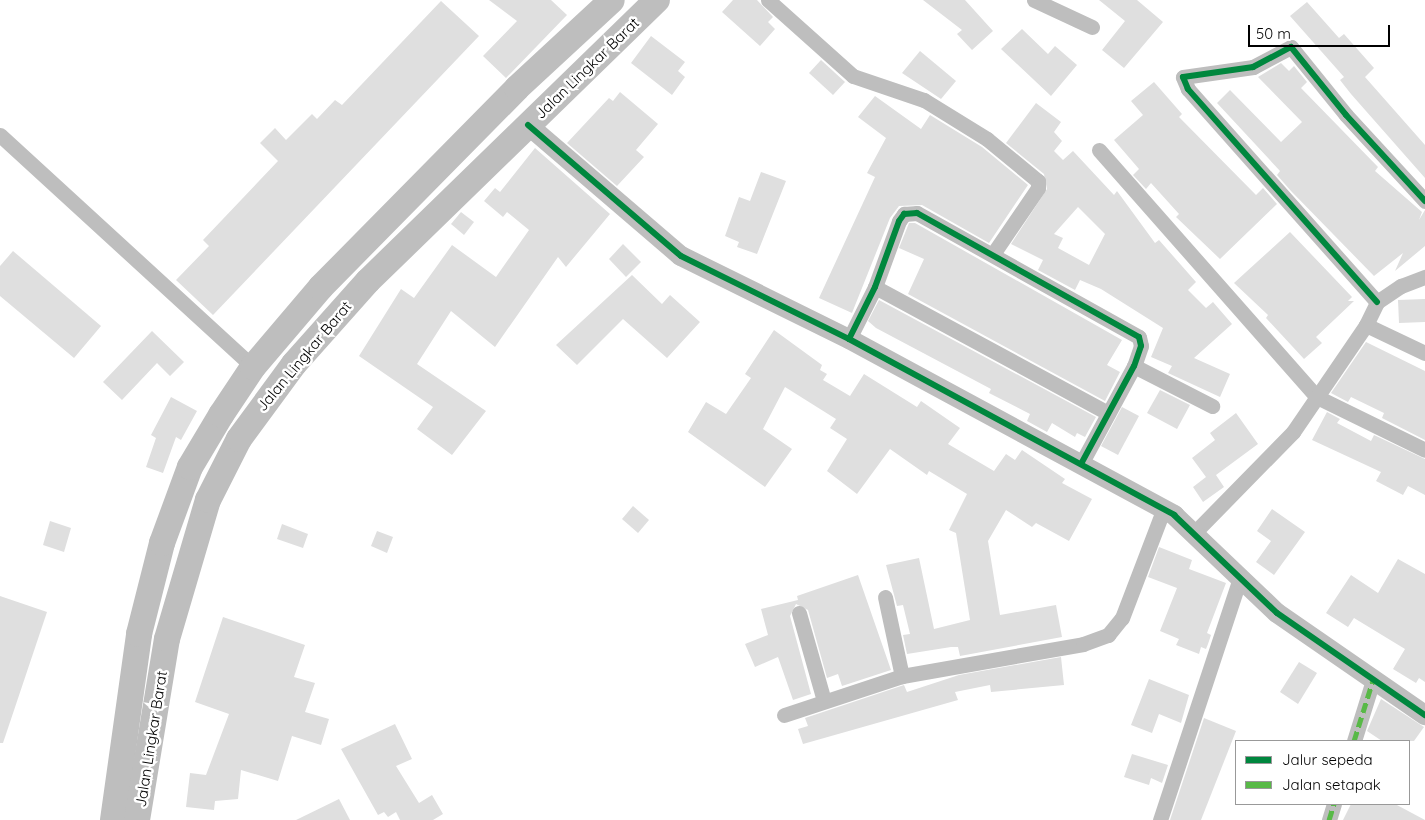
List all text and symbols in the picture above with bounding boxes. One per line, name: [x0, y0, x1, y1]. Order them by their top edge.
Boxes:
street label: Jalan Lingkar Barat: [531, 14, 643, 122]
scale bar: [1250, 15, 1392, 47]
text: 50 m: [1256, 24, 1291, 43]
street label: Jalan Lingkar Barat: [253, 297, 355, 415]
street label: Jalan Lingkar Barat: [131, 670, 171, 808]
legend: [1235, 740, 1410, 805]
text: Jalur sepeda: [1282, 750, 1373, 769]
text: Jalan setapak: [1282, 775, 1381, 794]

